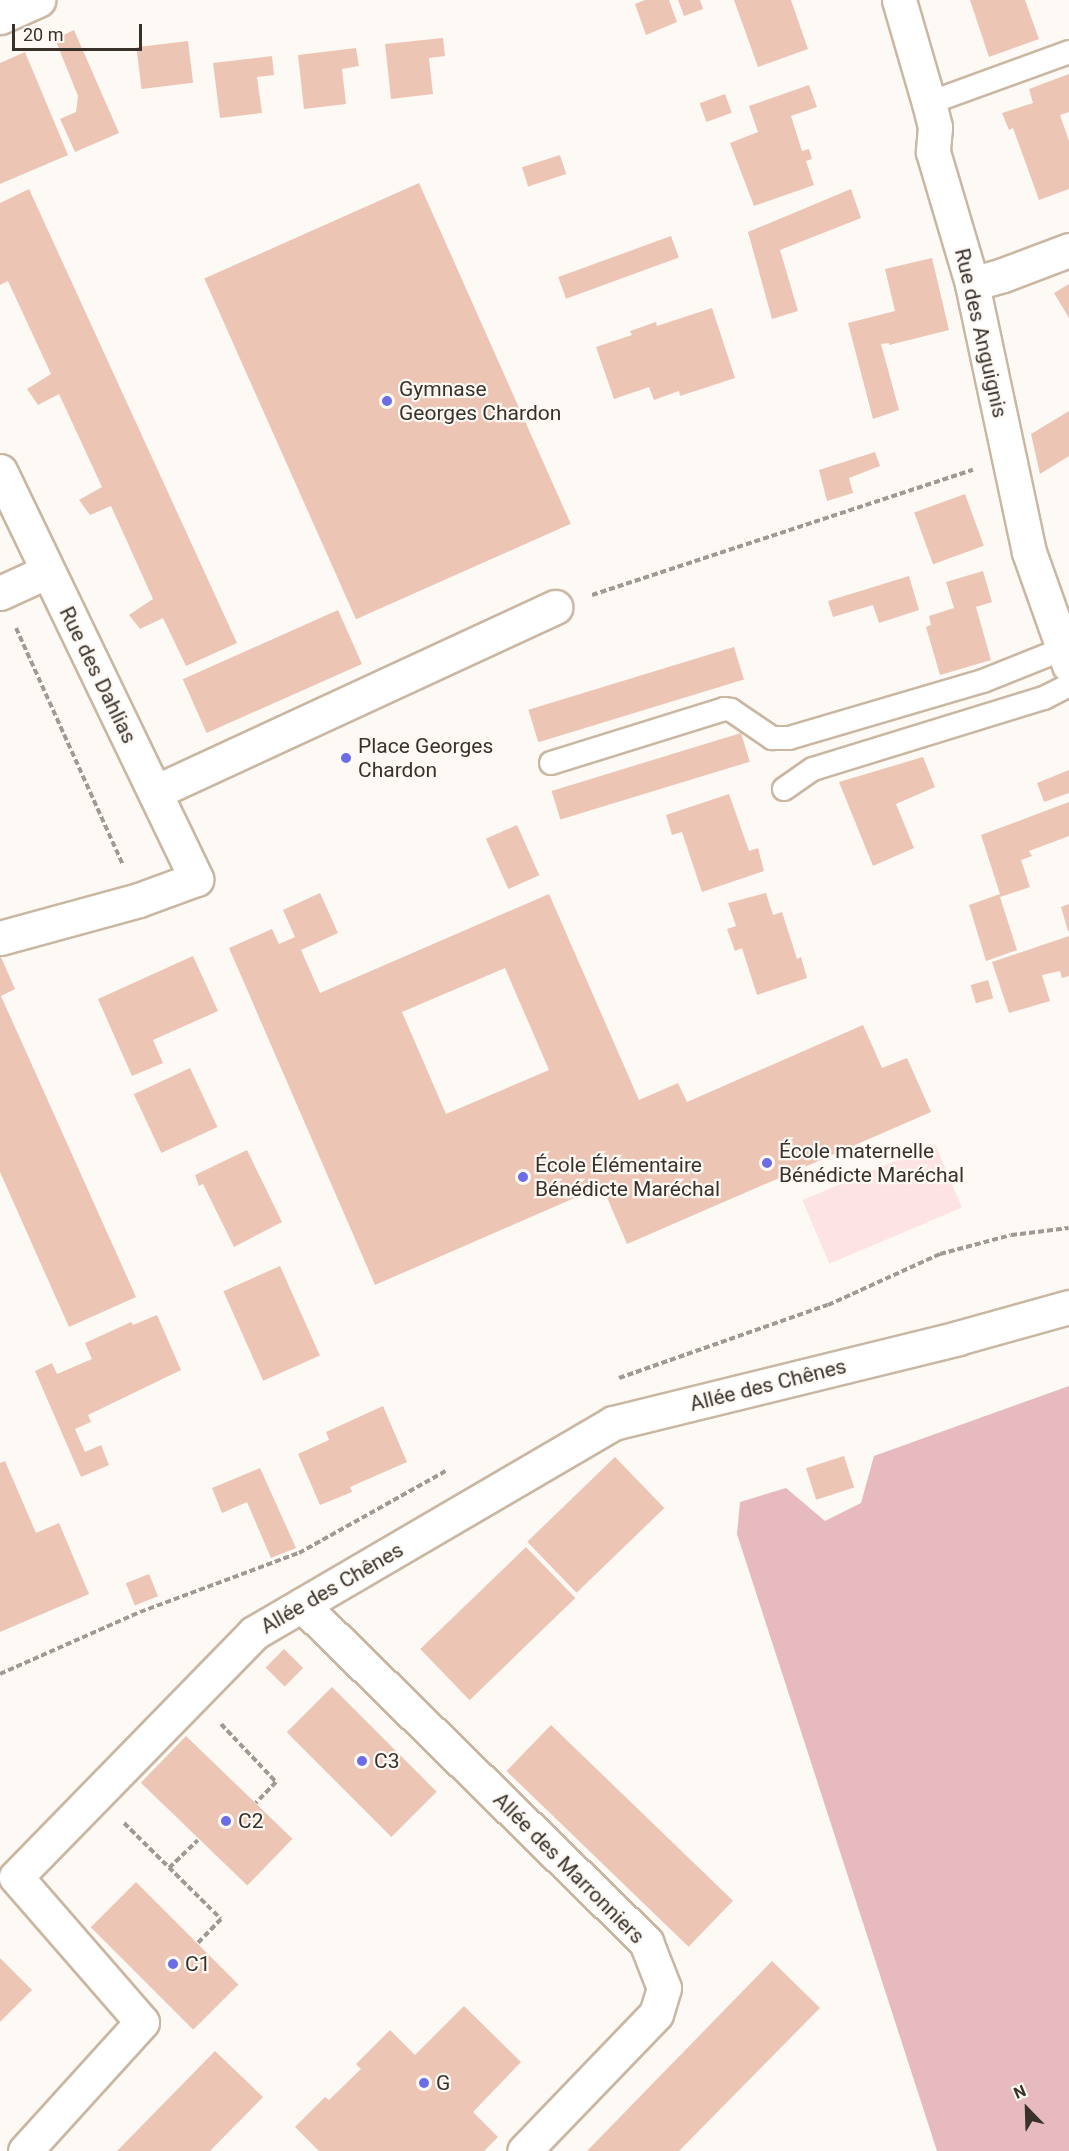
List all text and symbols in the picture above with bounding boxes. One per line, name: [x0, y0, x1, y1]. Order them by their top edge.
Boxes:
scale bar: [15, 12, 146, 50]
text: 20 m: [23, 24, 63, 45]
street label: Rue des Anguignis: [949, 246, 1013, 420]
place label: Gymnase Georges Chardon: [399, 376, 561, 426]
marker: Gymnase Georges Chardon: [380, 394, 394, 408]
street label: Rue des Dahlias: [54, 602, 142, 748]
place label: Place Georges Chardon: [358, 733, 493, 783]
marker: Place Georges Chardon: [339, 751, 353, 765]
place label: École maternelle Bénédicte Maréchal: [779, 1138, 964, 1188]
place label: École Élémentaire Bénédicte Maréchal: [535, 1152, 720, 1202]
marker: École maternelle Bénédicte Maréchal: [760, 1156, 774, 1170]
marker: École Élémentaire Bénédicte Maréchal: [516, 1170, 530, 1184]
street label: Allée des Chênes: [687, 1353, 849, 1417]
street label: Allée des Chênes: [256, 1537, 408, 1639]
place label: C3: [374, 1748, 399, 1774]
marker: C3: [355, 1754, 369, 1768]
street label: Allée des Marronniers: [488, 1787, 650, 1949]
place label: C2: [238, 1808, 263, 1834]
marker: C2: [219, 1814, 233, 1828]
place label: C1: [185, 1951, 210, 1977]
marker: C1: [166, 1957, 180, 1971]
place label: G: [436, 2070, 450, 2096]
marker: G: [417, 2076, 431, 2090]
north arrow: [997, 2079, 1057, 2139]
text: N: [1011, 2081, 1029, 2103]

